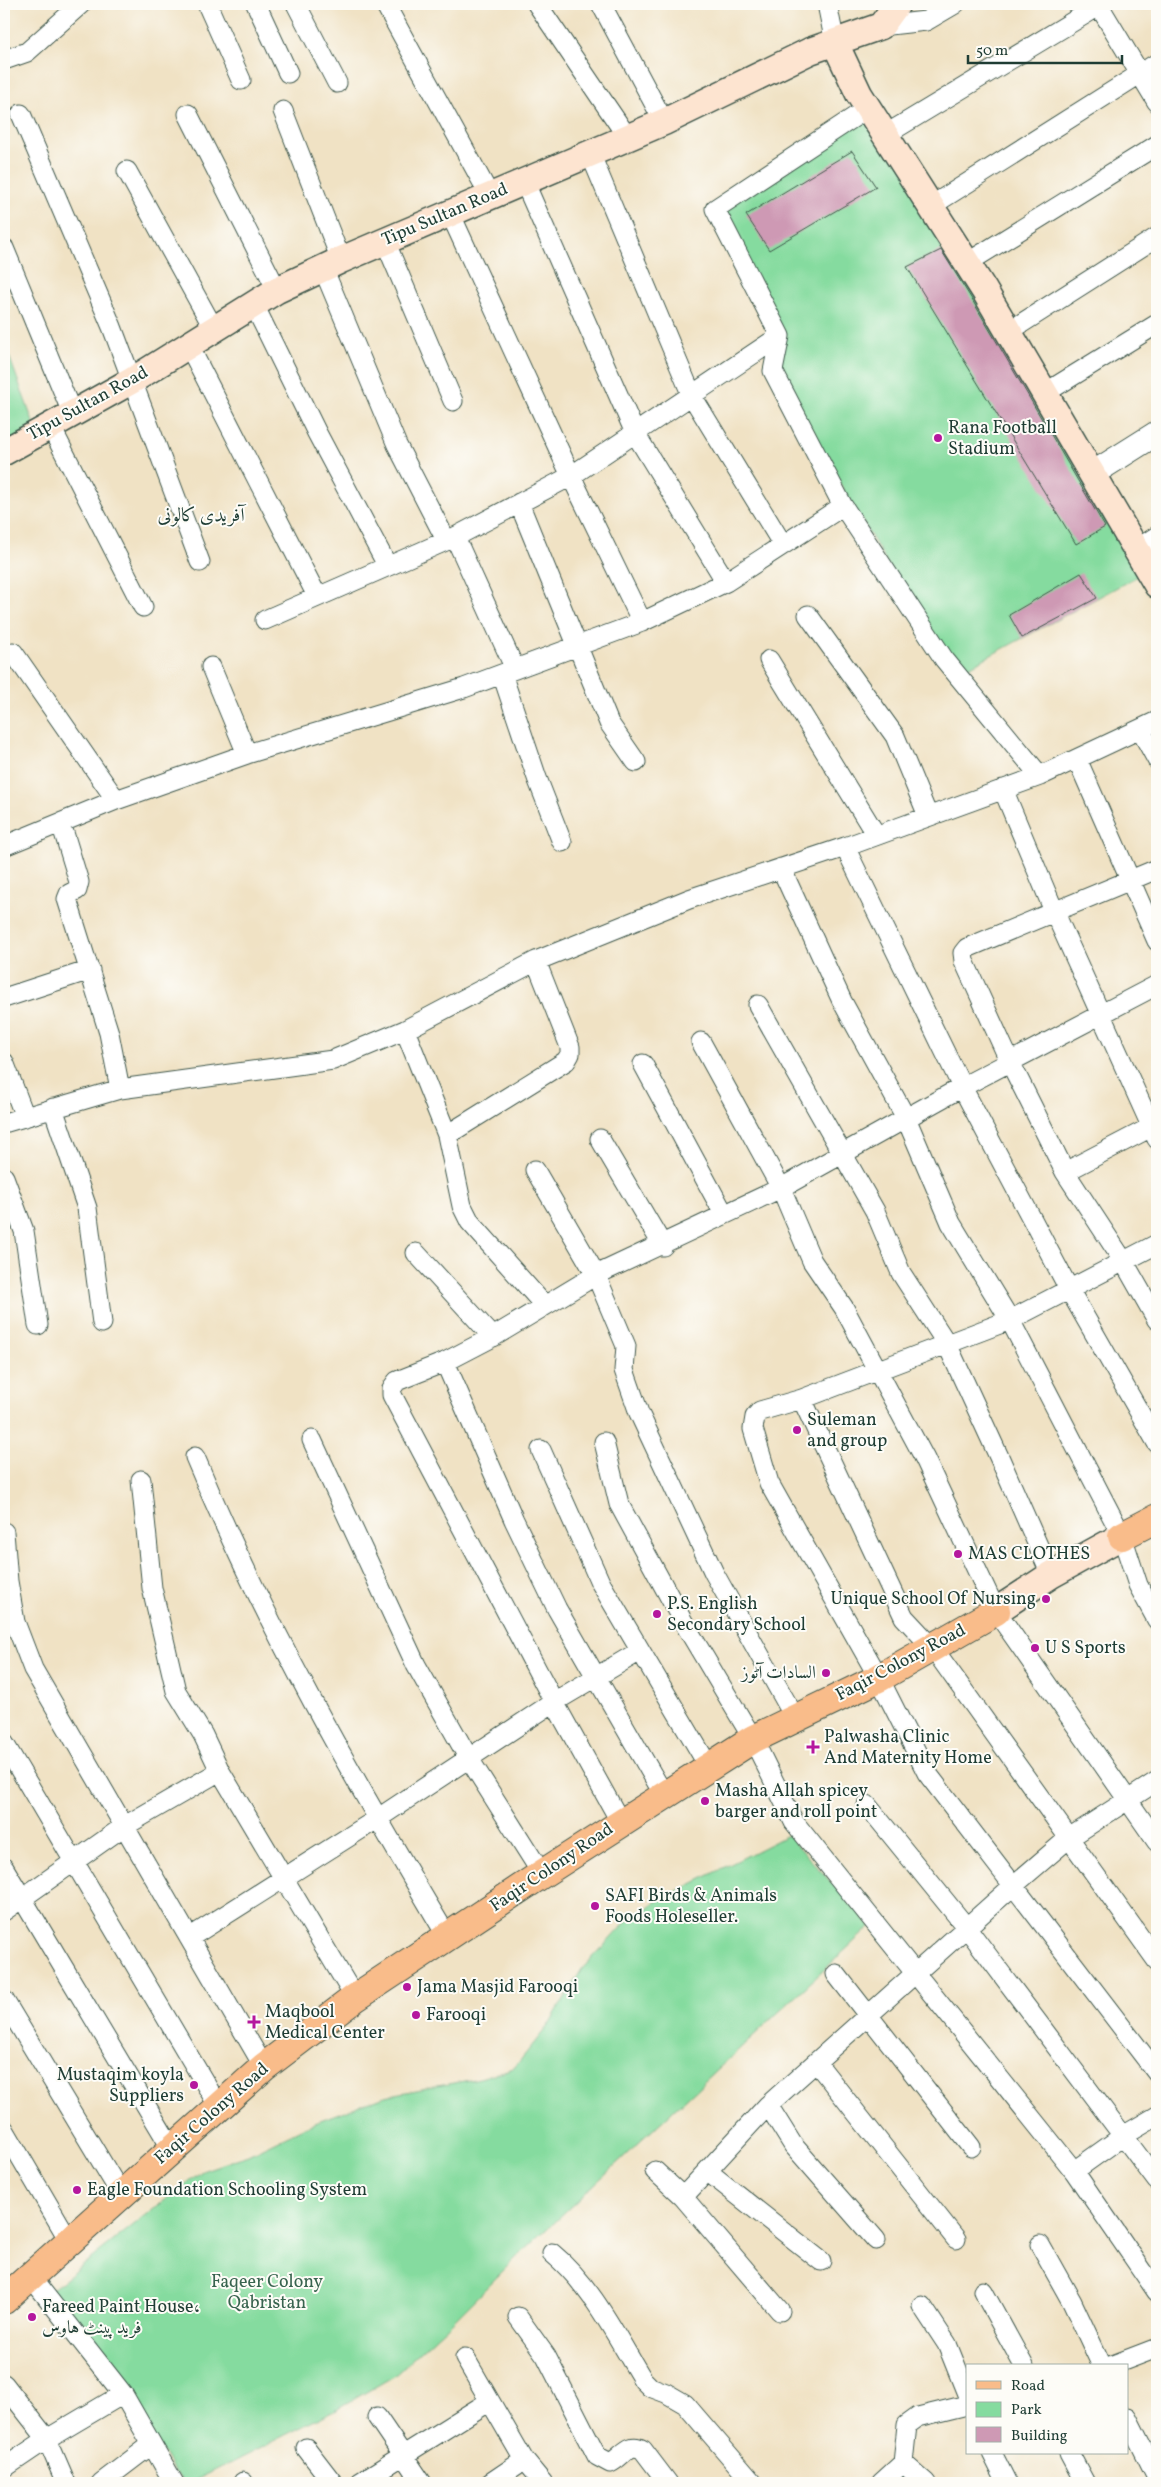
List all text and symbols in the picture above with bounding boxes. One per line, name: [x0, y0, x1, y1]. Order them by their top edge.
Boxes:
scale bar: [968, 32, 1122, 64]
text: 50 m: [976, 41, 1008, 62]
street label: Tipu Sultan Road: [378, 177, 512, 253]
street label: Tipu Sultan Road: [23, 360, 153, 448]
place label: Rana Football Stadium: [948, 416, 1057, 462]
marker: Rana Football Stadium: [932, 432, 944, 444]
district label: آفریدی کالونی: [157, 503, 246, 529]
place label: Suleman and group: [807, 1408, 887, 1454]
marker: Suleman and group: [791, 1424, 803, 1436]
place label: MAS CLOTHES: [968, 1542, 1090, 1567]
marker: MAS CLOTHES: [952, 1548, 964, 1560]
place label: Unique School Of Nursing: [831, 1587, 1036, 1612]
place label: P.S. English Secondary School: [667, 1592, 806, 1638]
marker: Unique School Of Nursing: [1040, 1593, 1052, 1605]
marker: P.S. English Secondary School: [651, 1608, 663, 1620]
street label: Faqir Colony Road: [831, 1618, 971, 1708]
place label: U S Sports: [1045, 1636, 1126, 1661]
marker: U S Sports: [1029, 1642, 1041, 1654]
place label: السادات آٹوز: [740, 1661, 816, 1686]
marker: السادات آٹوز: [820, 1667, 832, 1679]
place label: Palwasha Clinic And Maternity Home: [824, 1725, 992, 1771]
marker: Palwasha Clinic And Maternity Home: [806, 1740, 820, 1754]
place label: Masha Allah spicey barger and roll point: [715, 1779, 877, 1825]
marker: Masha Allah spicey barger and roll point: [699, 1795, 711, 1807]
street label: Faqir Colony Road: [485, 1817, 619, 1919]
place label: SAFI Birds & Animals Foods Holeseller.: [605, 1884, 777, 1930]
marker: SAFI Birds & Animals Foods Holeseller.: [589, 1900, 601, 1912]
place label: Jama Masjid Farooqi: [417, 1975, 578, 2000]
marker: Jama Masjid Farooqi: [401, 1981, 413, 1993]
place label: Maqbool Medical Center: [265, 2000, 385, 2046]
place label: Farooqi: [426, 2003, 486, 2028]
marker: Farooqi: [410, 2009, 422, 2021]
marker: Maqbool Medical Center: [247, 2015, 261, 2029]
street label: Faqir Colony Road: [149, 2057, 275, 2171]
place label: Mustaqim koyla Suppliers: [57, 2063, 184, 2109]
marker: Mustaqim koyla Suppliers: [188, 2079, 200, 2091]
place label: Eagle Foundation Schooling System: [87, 2178, 367, 2203]
marker: Eagle Foundation Schooling System: [71, 2184, 83, 2196]
park label: Faqeer Colony Qabristan: [211, 2270, 323, 2316]
place label: Fareed Paint House، فرید پینٹ ہاوس: [42, 2295, 200, 2341]
marker: Fareed Paint House، فرید پینٹ ہاوس: [26, 2311, 38, 2323]
legend: [966, 2364, 1128, 2454]
text: Road: [1011, 2376, 1045, 2397]
text: Park: [1011, 2400, 1042, 2421]
text: Building: [1011, 2426, 1068, 2447]

